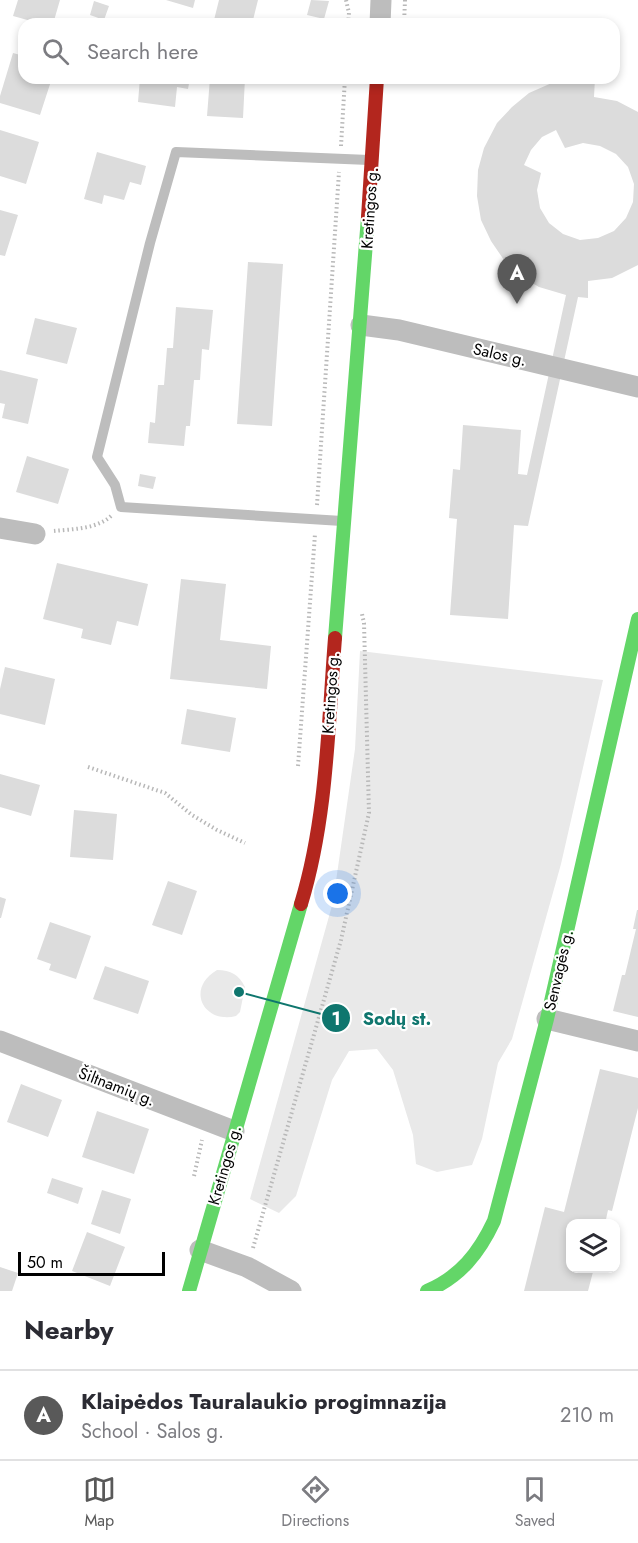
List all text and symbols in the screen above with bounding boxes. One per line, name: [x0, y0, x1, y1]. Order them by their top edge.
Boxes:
search box: [18, 18, 620, 84]
icon: search: [39, 35, 72, 68]
text: Search here: [87, 35, 198, 67]
street label: Kretingos g.: [355, 166, 384, 250]
pin: A: [498, 254, 536, 304]
street label: Salos g.: [471, 337, 529, 372]
street label: Kretingos g.: [316, 651, 345, 735]
your location: [323, 879, 352, 908]
street label: Senvagės g.: [538, 927, 579, 1013]
callout: Sodų st.: [321, 1000, 443, 1036]
text: 1: [331, 1006, 341, 1032]
text: Sodų st.: [363, 1006, 431, 1032]
street label: Šiltnamių g.: [75, 1061, 158, 1112]
street label: Kretingos g.: [202, 1123, 247, 1208]
map controls: [566, 1219, 620, 1273]
button: layers: [566, 1219, 620, 1273]
scale bar: [18, 1249, 165, 1276]
text: 50 m: [27, 1251, 63, 1274]
text: Nearby: [24, 1311, 113, 1349]
text: Klaipėdos Tauralaukio progimnazija: [81, 1385, 447, 1417]
text: A: [36, 1401, 51, 1430]
text: 210 m: [560, 1401, 614, 1430]
text: School · Salos g.: [81, 1417, 224, 1446]
tab: Map: [83, 1473, 116, 1532]
tab: Directions: [281, 1473, 349, 1532]
tab: Saved: [515, 1473, 555, 1532]

